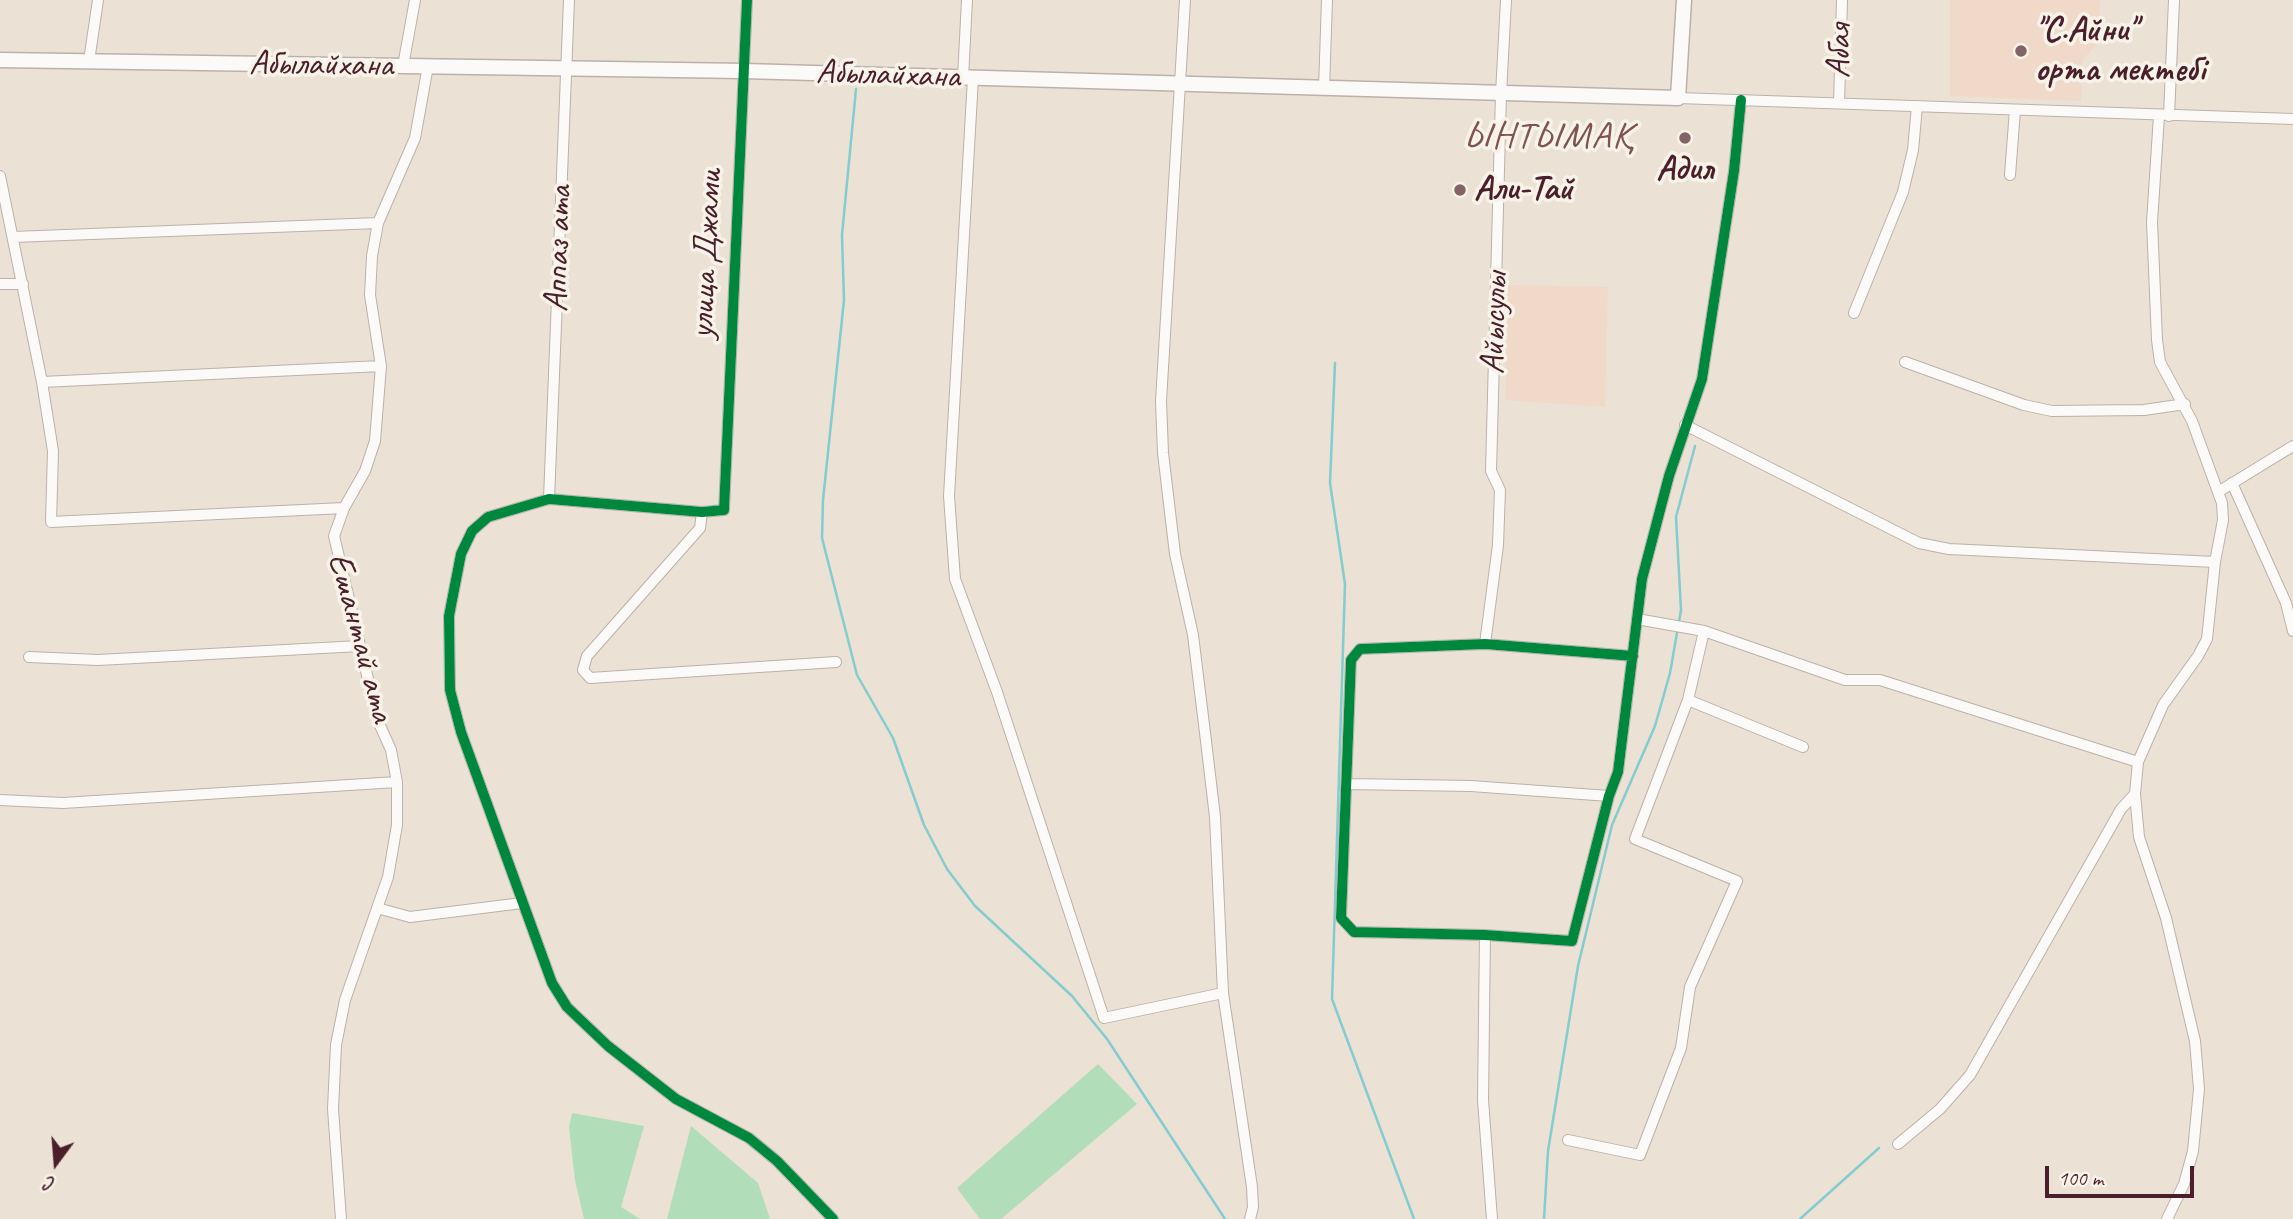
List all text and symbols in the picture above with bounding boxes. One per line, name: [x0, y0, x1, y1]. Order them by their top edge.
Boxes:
place label: "С.Айни" орта мектебі: [2035, 10, 2205, 92]
street label: Абая: [1818, 23, 1862, 79]
street label: Абылайхана: [249, 43, 393, 87]
marker: "С.Айни" орта мектебі: [2013, 43, 2029, 59]
street label: Абылайхана: [815, 52, 961, 98]
district label: ЫНТЫМАҚ: [1466, 114, 1634, 160]
marker: Адил: [1677, 130, 1693, 146]
place label: Адил: [1656, 149, 1714, 191]
street label: улица Джами: [682, 168, 732, 340]
place label: Али-Тай: [1474, 169, 1573, 211]
marker: Али-Тай: [1452, 182, 1468, 198]
street label: Аппаз ата: [536, 185, 582, 313]
street label: Айысулы: [1472, 271, 1518, 375]
street label: Ешантай ата: [317, 549, 403, 727]
north arrow: [21, 1128, 91, 1198]
scale bar: [2048, 1152, 2197, 1196]
text: 100 m: [2058, 1165, 2103, 1191]
text: С: [42, 1170, 58, 1196]

